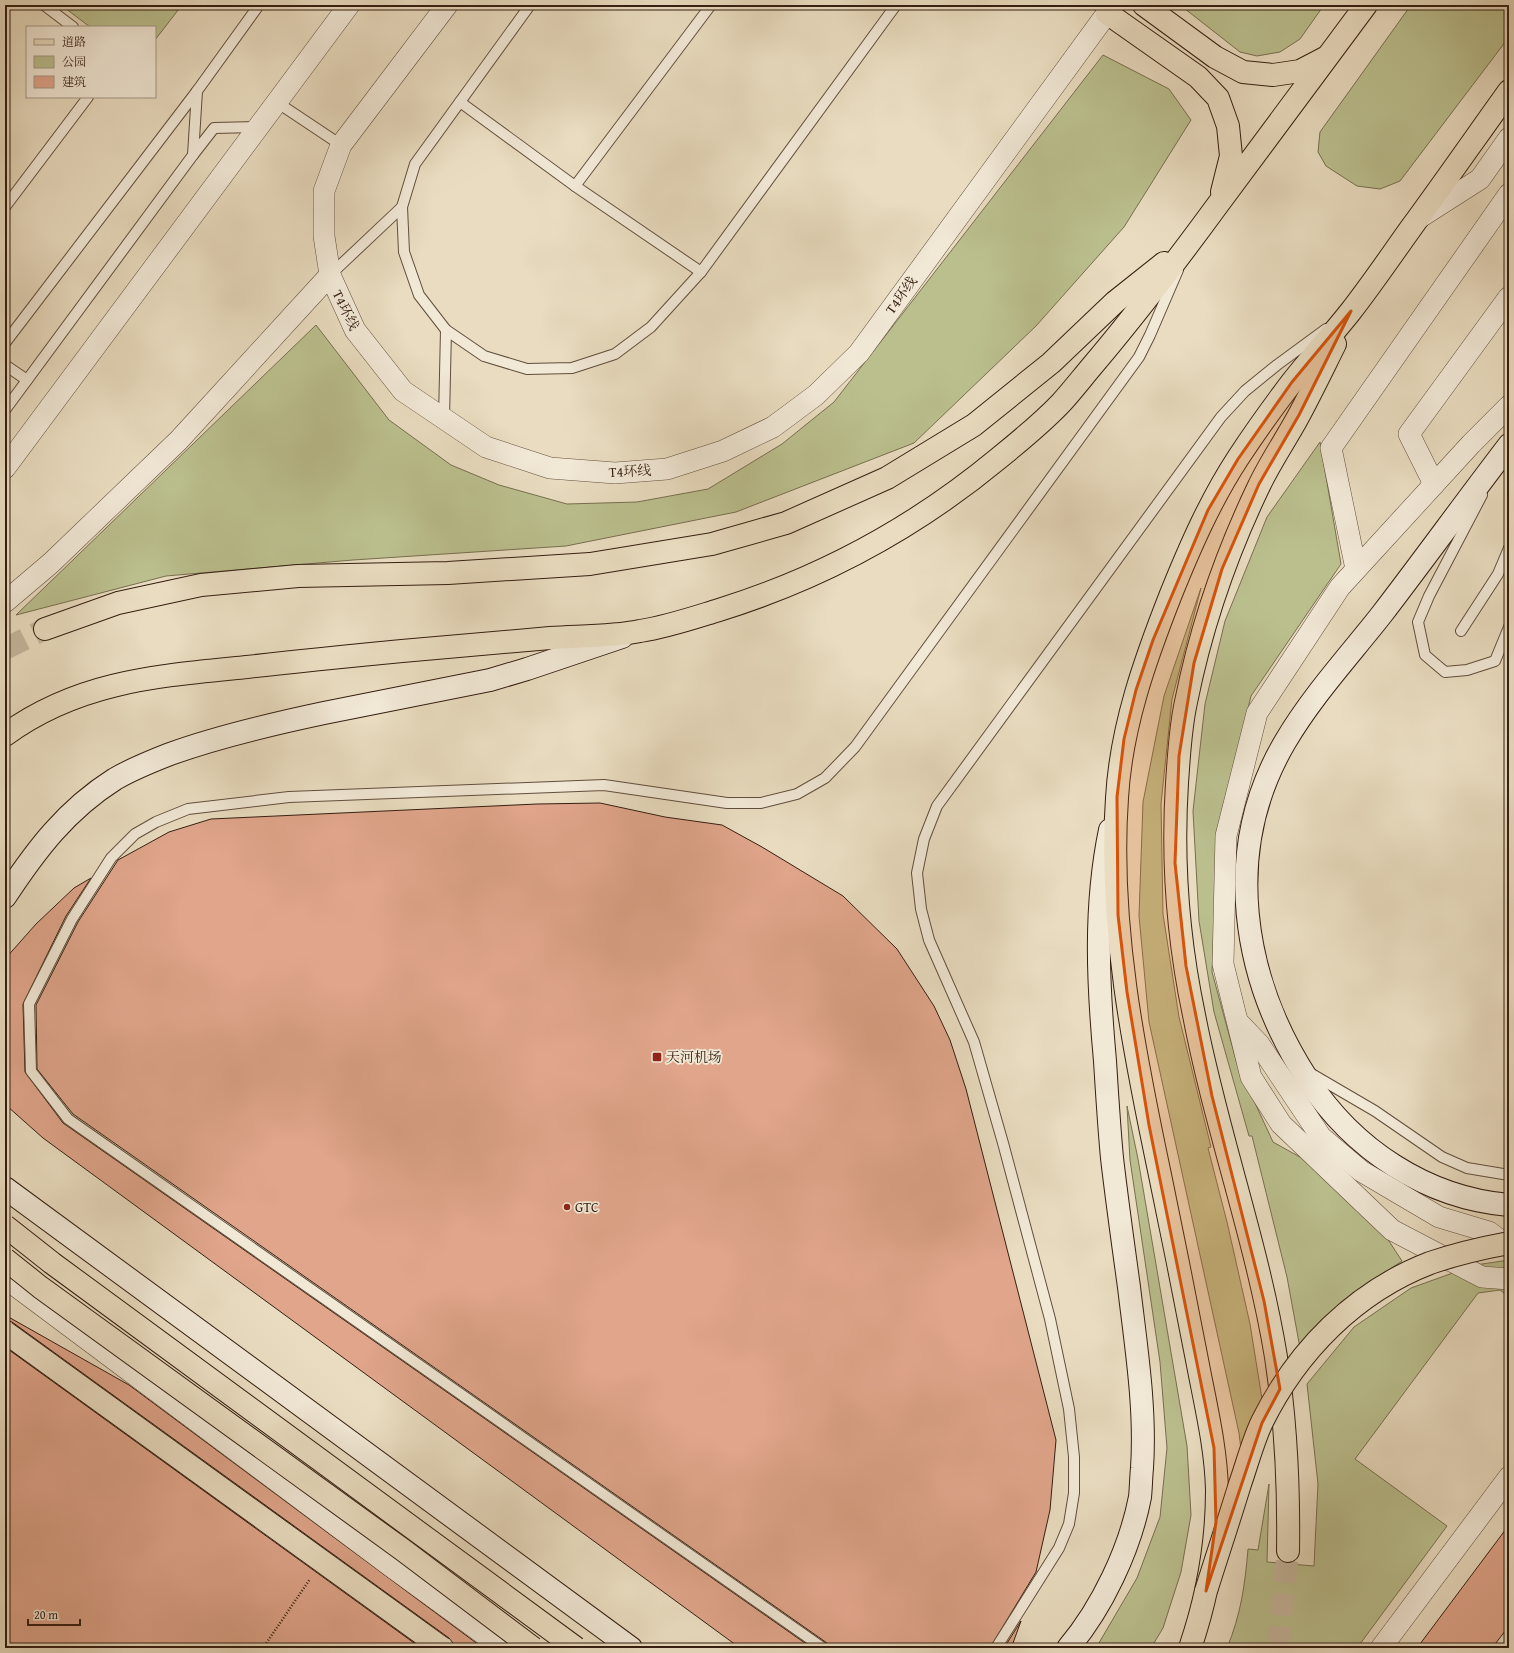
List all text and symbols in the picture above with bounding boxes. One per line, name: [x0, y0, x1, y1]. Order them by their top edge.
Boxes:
legend: [26, 26, 156, 98]
text: 道路: [62, 33, 86, 50]
text: 公园: [62, 53, 86, 70]
text: 建筑: [62, 73, 86, 90]
street label: T4环线: [880, 272, 922, 318]
street label: T4环线: [328, 286, 364, 334]
street label: T4环线: [608, 460, 652, 482]
place label: 天河机场: [666, 1047, 722, 1067]
marker: 天河机场: [651, 1051, 663, 1063]
place label: GTC: [575, 1197, 599, 1217]
marker: GTC: [562, 1202, 572, 1212]
scale bar: [28, 1601, 80, 1627]
text: 20 m: [34, 1606, 58, 1623]

